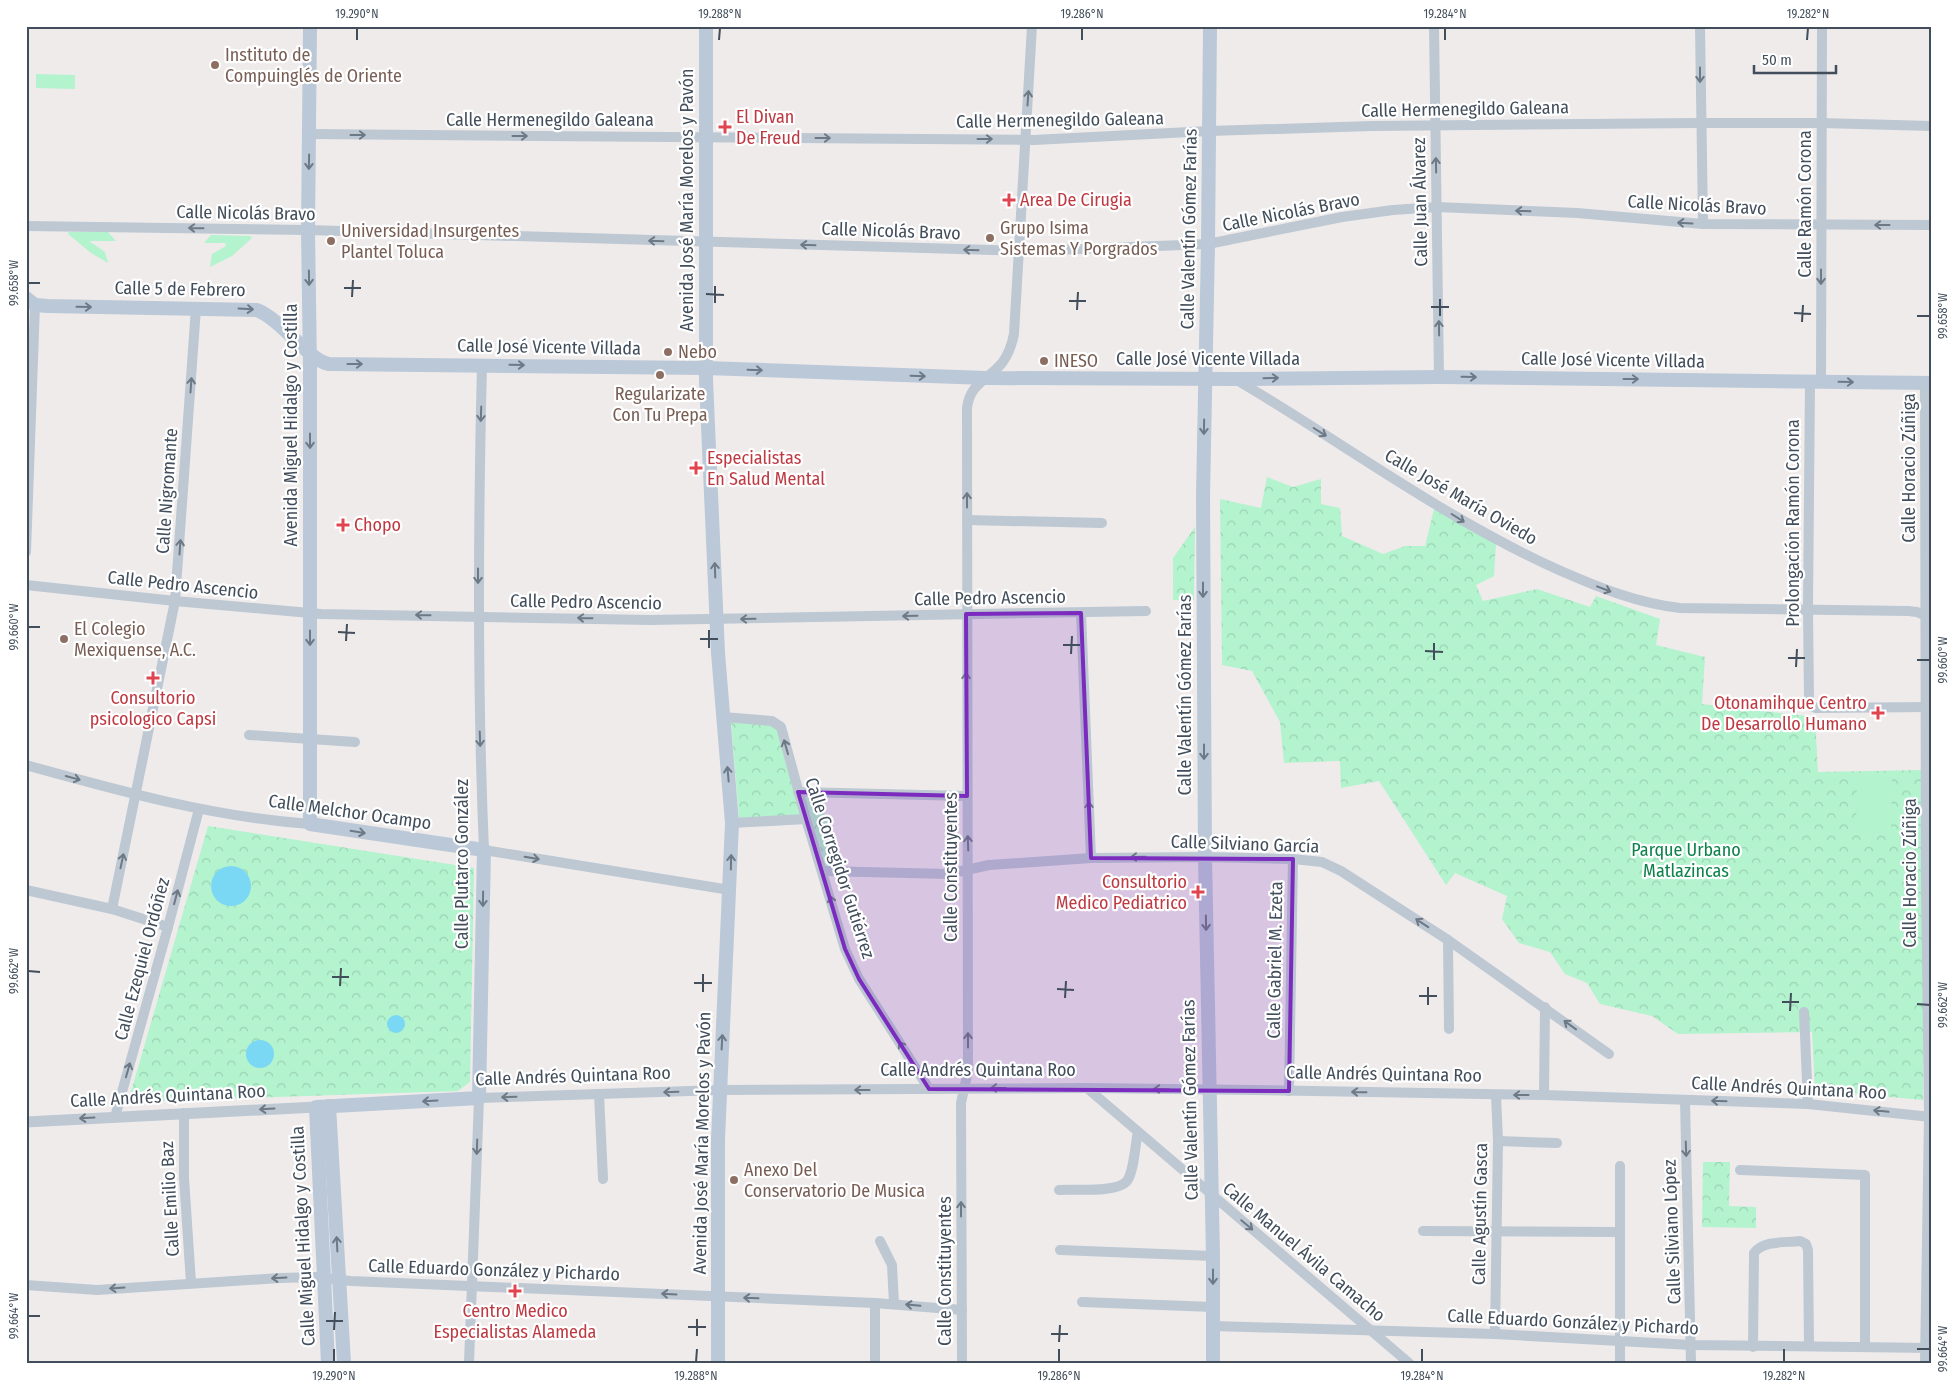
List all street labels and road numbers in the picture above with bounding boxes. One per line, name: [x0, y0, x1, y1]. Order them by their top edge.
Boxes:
street label: Avenida José María Morelos y Pavón: [676, 69, 698, 331]
street label: Calle Hermenegildo Galeana: [1361, 96, 1569, 122]
street label: Calle Hermenegildo Galeana: [956, 107, 1164, 133]
street label: Calle Hermenegildo Galeana: [446, 109, 654, 131]
street label: Calle Valentín Gómez Farías: [1176, 128, 1202, 330]
street label: Calle Ramón Corona: [1794, 130, 1816, 278]
street label: Calle Juan Álvarez: [1407, 137, 1432, 267]
street label: Calle Nicolás Bravo: [1221, 188, 1361, 236]
street label: Calle Nicolás Bravo: [1627, 190, 1767, 220]
street label: Calle Nicolás Bravo: [176, 201, 316, 225]
street label: Calle Nicolás Bravo: [821, 218, 961, 244]
street label: Calle 5 de Febrero: [114, 277, 246, 301]
street label: Avenida Miguel Hidalgo y Costilla: [280, 303, 302, 547]
street label: Calle José Vicente Villada: [457, 334, 641, 360]
street label: Calle José Vicente Villada: [1521, 347, 1705, 373]
street label: Calle José Vicente Villada: [1116, 348, 1300, 370]
street label: Calle Horacio Zúñiga: [1898, 393, 1920, 543]
street label: Prolongación Ramón Corona: [1782, 419, 1804, 627]
street label: Calle Nigromante: [152, 427, 182, 555]
street label: Calle José María Oviedo: [1381, 444, 1541, 550]
street label: Calle Pedro Ascencio: [106, 566, 260, 604]
street label: Calle Pedro Ascencio: [914, 586, 1066, 610]
street label: Calle Pedro Ascencio: [510, 590, 662, 614]
street label: Calle Valentín Gómez Farías: [1174, 594, 1196, 795]
street label: Calle Corregidor Gutiérrez: [800, 775, 880, 961]
street label: Calle Plutarco González: [451, 779, 473, 949]
street label: Calle Melchor Ocampo: [267, 790, 433, 834]
street label: Calle Constituyentes: [940, 792, 962, 942]
street label: Calle Horacio Zúñiga: [1899, 798, 1921, 948]
street label: Calle Silviano García: [1170, 830, 1320, 858]
street label: Calle Ezequiel Ordóñez: [110, 875, 174, 1043]
street label: Calle Gabriel M. Ezeta: [1263, 881, 1287, 1039]
street label: Calle Valentín Gómez Farías: [1177, 999, 1203, 1201]
street label: Avenida José María Morelos y Pavón: [689, 1011, 715, 1275]
street label: Calle Andrés Quintana Roo: [880, 1059, 1076, 1081]
street label: Calle Andrés Quintana Roo: [1286, 1061, 1482, 1087]
street label: Calle Andrés Quintana Roo: [475, 1062, 671, 1090]
street label: Calle Andrés Quintana Roo: [1691, 1072, 1887, 1104]
street label: Calle Andrés Quintana Roo: [70, 1080, 266, 1112]
street label: Calle Miguel Hidalgo y Costilla: [286, 1125, 320, 1347]
street label: Calle Emilio Baz: [156, 1141, 184, 1257]
street label: Calle Agustín Gasca: [1468, 1143, 1492, 1285]
street label: Calle Silviano López: [1658, 1159, 1686, 1305]
street label: Calle Manuel Ávila Camacho: [1218, 1177, 1390, 1326]
street label: Calle Constituyentes: [934, 1196, 956, 1346]
street label: Calle Eduardo González y Pichardo: [368, 1255, 620, 1285]
street label: Calle Eduardo González y Pichardo: [1447, 1304, 1699, 1340]

